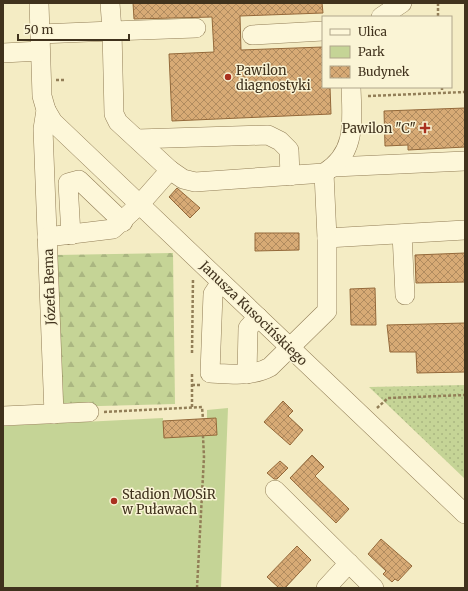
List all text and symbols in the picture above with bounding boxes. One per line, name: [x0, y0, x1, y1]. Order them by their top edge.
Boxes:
scale bar: [18, 16, 129, 42]
legend: [322, 16, 452, 88]
text: 50 m: [24, 22, 53, 37]
text: Ulica: [358, 24, 387, 39]
text: Park: [358, 44, 385, 59]
place label: Pawilon diagnostyki: [236, 62, 311, 94]
text: Budynek: [358, 64, 410, 79]
marker: Pawilon diagnostyki: [223, 72, 233, 82]
place label: Pawilon "C": [342, 120, 416, 137]
marker: Pawilon "C": [419, 122, 431, 134]
street label: Józefa Bema: [40, 248, 59, 326]
street label: Janusza Kusocińskiego: [196, 257, 311, 369]
place label: Stadion MOSiR w Puławach: [121, 486, 216, 518]
marker: Stadion MOSiR w Puławach: [109, 496, 119, 506]

